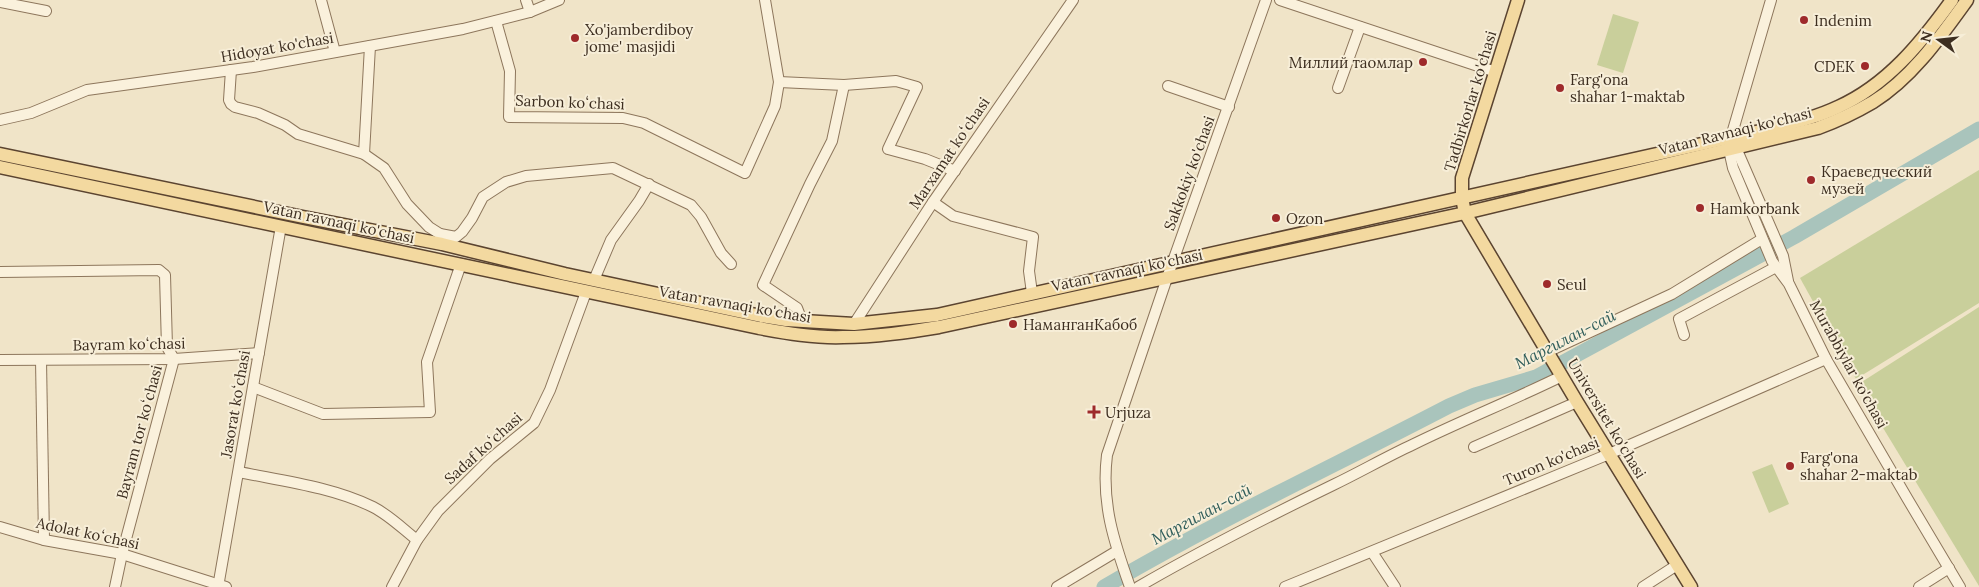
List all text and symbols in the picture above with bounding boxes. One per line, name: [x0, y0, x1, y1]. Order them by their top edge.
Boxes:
place label: Indenim: [1814, 11, 1872, 30]
marker: Indenim: [1798, 14, 1810, 26]
north arrow: [1914, 15, 1964, 65]
place label: Xo'jamberdiboy jome' masjidi: [583, 20, 693, 56]
street label: Hidoyat ko'chasi: [219, 28, 335, 66]
street label: Tadbirkorlar ko'chasi: [1440, 28, 1500, 174]
text: N: [1916, 29, 1937, 44]
marker: Xo'jamberdiboy jome' masjidi: [569, 32, 581, 44]
place label: Миллий таомлар: [1289, 53, 1413, 72]
marker: Миллий таомлар: [1417, 56, 1429, 68]
place label: CDEK: [1814, 57, 1856, 76]
marker: CDEK: [1859, 60, 1871, 72]
place label: Farg'ona shahar 1-maktab: [1570, 70, 1685, 106]
marker: Farg'ona shahar 1-maktab: [1554, 82, 1566, 94]
street label: Sarbon koʻchasi: [515, 91, 625, 113]
street label: Marxamat koʻchasi: [905, 93, 993, 213]
street label: Vatan Ravnaqi ko'chasi: [1656, 103, 1813, 159]
street label: Sakkokiy ko'chasi: [1159, 113, 1219, 233]
place label: Краеведческий музей: [1821, 162, 1932, 198]
marker: Краеведческий музей: [1805, 174, 1817, 186]
street label: Vatan ravnaqi ko'chasi: [261, 196, 416, 247]
place label: Hamkorbank: [1710, 199, 1800, 218]
marker: Hamkorbank: [1694, 202, 1706, 214]
place label: Ozon: [1286, 209, 1323, 228]
marker: Ozon: [1270, 212, 1282, 224]
street label: Vatan ravnaqi ko'chasi: [1049, 245, 1204, 296]
place label: Seul: [1557, 275, 1587, 294]
marker: Seul: [1541, 278, 1553, 290]
street label: Vatan ravnaqi ko'chasi: [657, 281, 812, 327]
street label: Murabbiylar ko'chasi: [1806, 296, 1892, 432]
water label: Маргилан-сай: [1511, 305, 1619, 373]
place label: НаманганКабоб: [1023, 315, 1137, 334]
marker: НаманганКабоб: [1007, 318, 1019, 330]
street label: Bayram koʻchasi: [72, 334, 186, 354]
street label: Jasorat koʻchasi: [216, 349, 254, 460]
street label: Universitet ko'chasi: [1564, 354, 1650, 482]
street label: Bayram tor koʻchasi: [112, 363, 166, 501]
place label: Urjuza: [1105, 403, 1151, 422]
marker: Urjuza: [1087, 405, 1101, 419]
street label: Sadaf koʻchasi: [440, 408, 526, 488]
street label: Turon ko'chasi: [1500, 432, 1602, 490]
place label: Farg'ona shahar 2-maktab: [1800, 448, 1918, 484]
marker: Farg'ona shahar 2-maktab: [1784, 460, 1796, 472]
water label: Маргилан-сай: [1148, 479, 1255, 549]
street label: Adolat koʻchasi: [34, 513, 141, 553]

